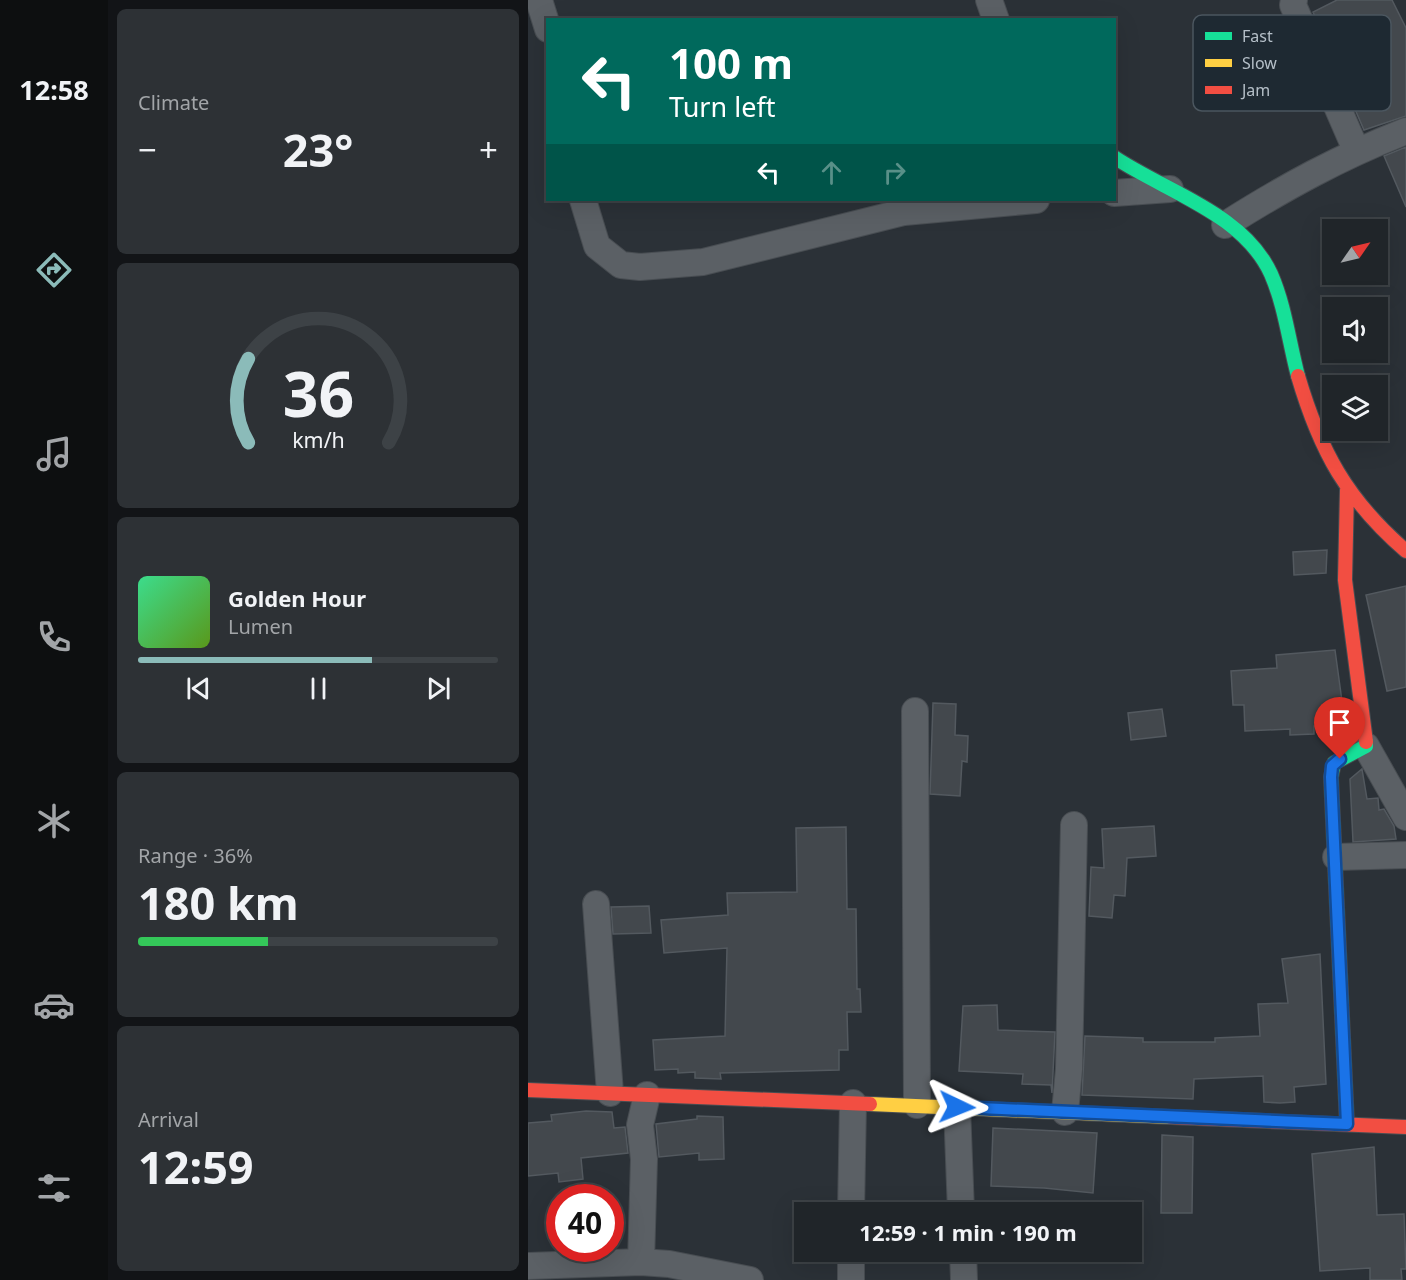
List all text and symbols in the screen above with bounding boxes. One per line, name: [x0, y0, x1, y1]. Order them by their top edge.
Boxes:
legend: [1193, 15, 1391, 111]
text: Fast: [1242, 25, 1273, 47]
text: 100 m: [669, 34, 793, 91]
icon: left: [570, 42, 648, 120]
text: Slow: [1242, 52, 1277, 74]
text: 12:58: [19, 71, 89, 108]
text: Jam: [1240, 79, 1270, 101]
text: Turn left: [669, 88, 775, 125]
text: Climate: [138, 89, 209, 116]
text: 23°: [283, 119, 353, 180]
text: −: [138, 127, 157, 172]
text: +: [479, 127, 498, 172]
icon: left: [752, 156, 785, 189]
icon: ahead: [815, 156, 848, 189]
icon: right: [878, 156, 911, 189]
north arrow: [1322, 219, 1388, 285]
map controls: [1322, 219, 1388, 441]
icon: directions: [33, 249, 75, 291]
button: sound: [1322, 297, 1388, 363]
text: 36: [282, 350, 354, 435]
button: layers: [1322, 375, 1388, 441]
text: km/h: [292, 425, 344, 454]
icon: music: [33, 433, 75, 475]
text: Golden Hour: [228, 583, 366, 613]
text: Lumen: [228, 613, 293, 640]
icon: phone: [33, 616, 75, 658]
icon: previous: [182, 672, 215, 705]
icon: pause: [302, 672, 335, 705]
icon: next: [422, 672, 455, 705]
pin: [1314, 697, 1365, 759]
icon: arrive: [1323, 706, 1356, 739]
icon: climate: [33, 800, 75, 842]
text: Range · 36%: [138, 842, 253, 869]
text: 180 km: [138, 872, 299, 933]
icon: car: [33, 984, 75, 1026]
position arrow: [925, 1075, 989, 1139]
text: Arrival: [138, 1106, 199, 1133]
text: 12:59: [138, 1136, 254, 1197]
icon: filters: [33, 1167, 75, 1209]
speed limit sign: 40: [546, 1184, 624, 1262]
text: 12:59 · 1 min · 190 m: [859, 1217, 1077, 1247]

